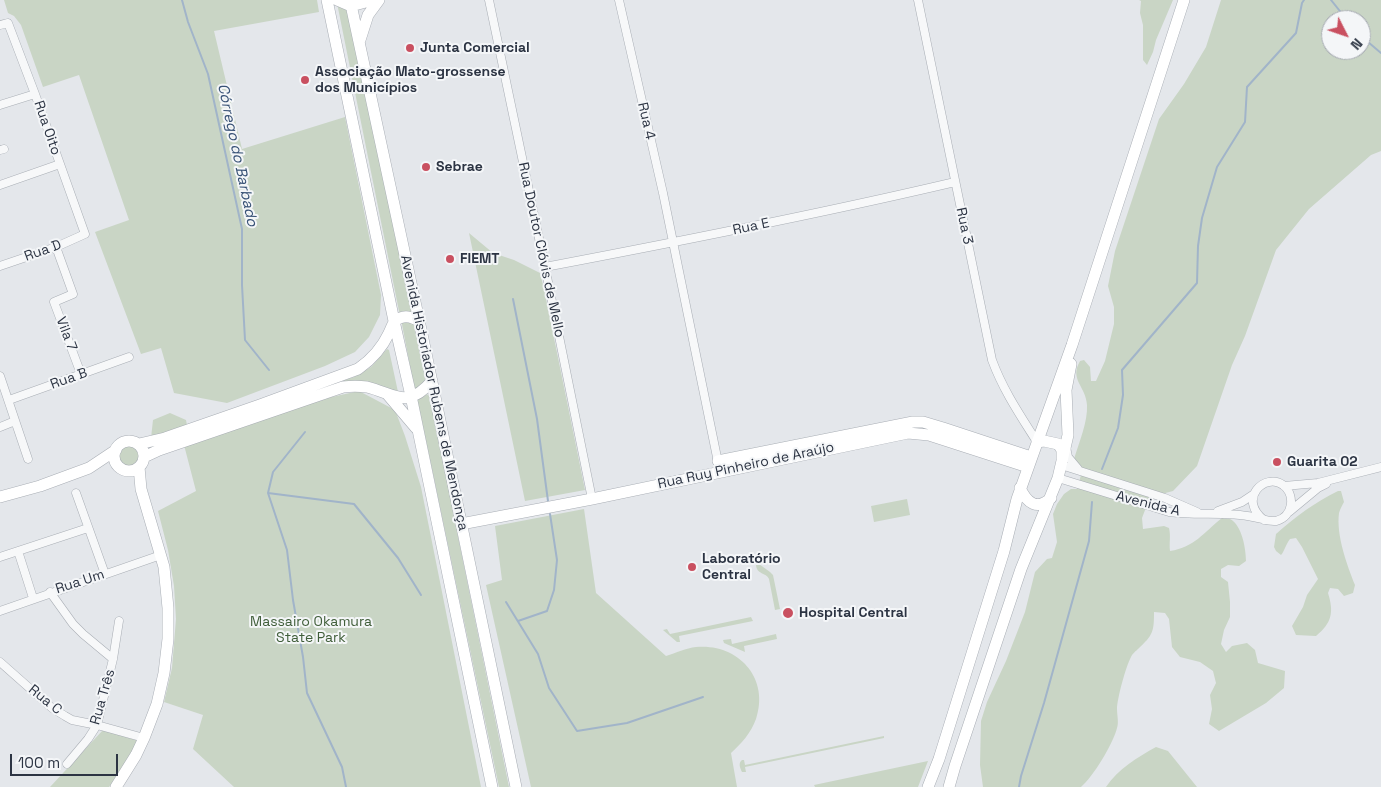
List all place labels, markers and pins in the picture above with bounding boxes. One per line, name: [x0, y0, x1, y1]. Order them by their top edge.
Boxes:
place label: Junta Comercial: [420, 40, 530, 56]
marker: Junta Comercial: [404, 42, 416, 54]
place label: Associação Mato-grossense dos Municípios: [315, 64, 506, 96]
marker: Associação Mato-grossense dos Municípios: [299, 74, 311, 86]
place label: Sebrae: [436, 159, 483, 175]
marker: Sebrae: [420, 161, 432, 173]
place label: FIEMT: [460, 251, 500, 267]
marker: FIEMT: [444, 253, 456, 265]
place label: Guarita 02: [1287, 454, 1358, 470]
marker: Guarita 02: [1271, 456, 1283, 468]
place label: Laboratório Central: [702, 551, 781, 584]
marker: Laboratório Central: [686, 561, 698, 573]
place label: Hospital Central: [799, 605, 908, 621]
marker: Hospital Central: [781, 606, 795, 620]

